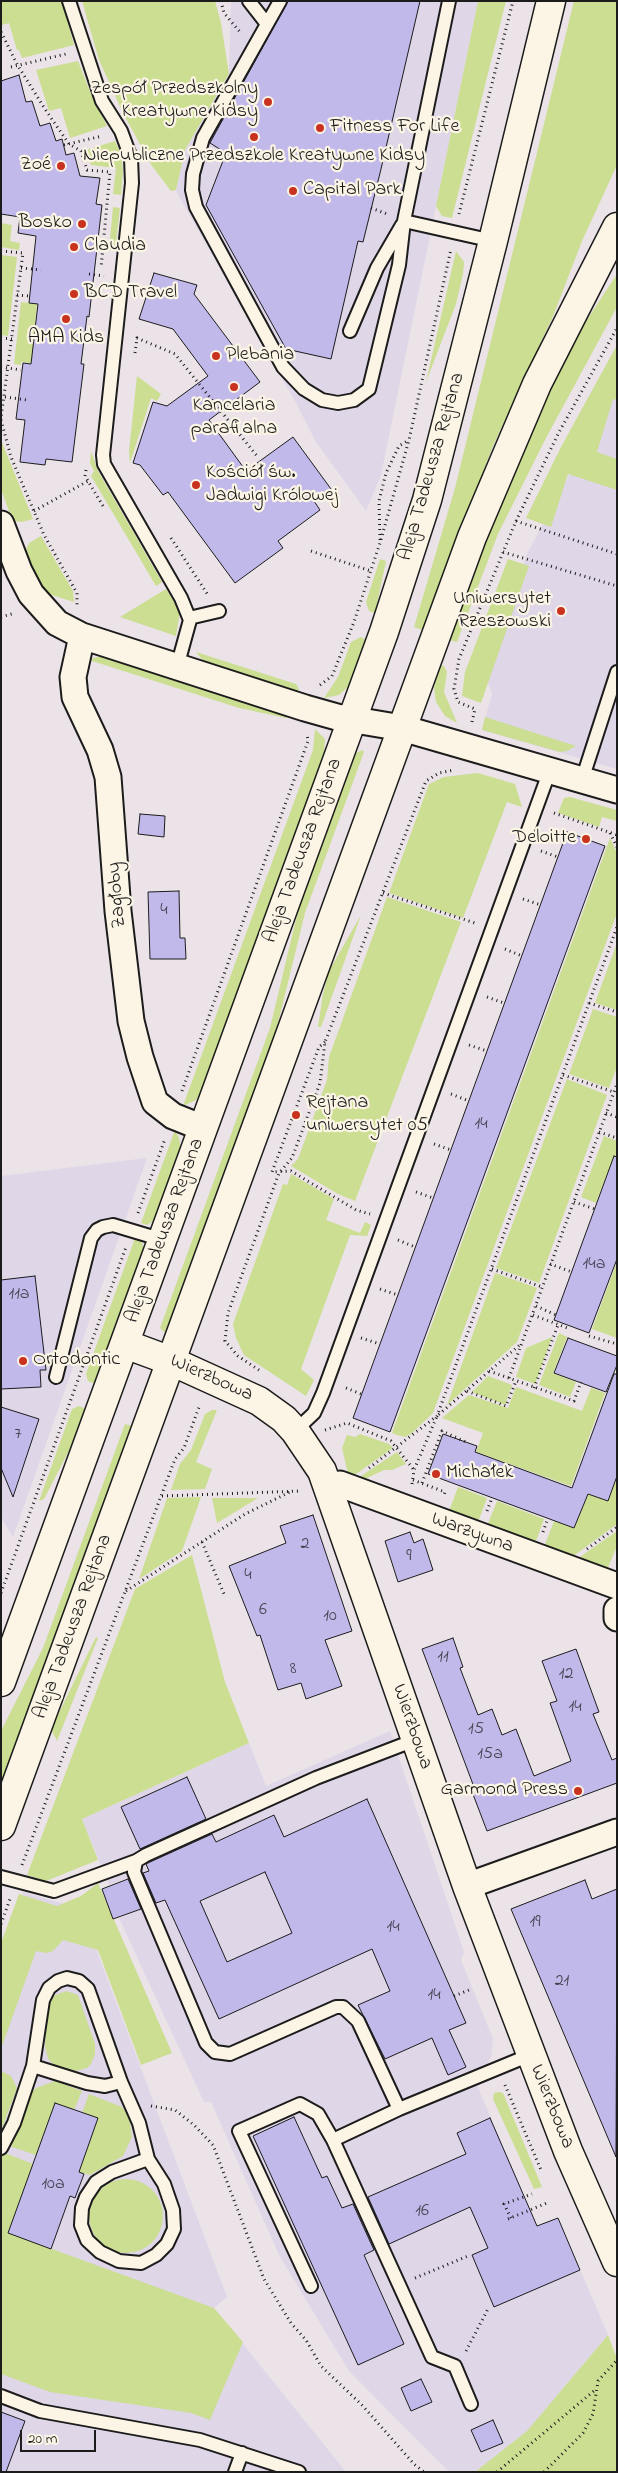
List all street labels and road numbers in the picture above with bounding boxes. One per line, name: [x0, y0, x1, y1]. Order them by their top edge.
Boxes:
street label: Aleja Tadeusza Rejtana: [395, 370, 471, 564]
street label: Aleja Tadeusza Rejtana: [259, 755, 349, 947]
street label: Zagłoby: [103, 861, 133, 929]
street label: Aleja Tadeusza Rejtana: [121, 1135, 211, 1327]
street label: Wierzbowa: [166, 1350, 256, 1408]
street label: Warzywna: [428, 1508, 516, 1560]
street label: Aleja Tadeusza Rejtana: [29, 1531, 119, 1723]
street label: Wierzbowa: [385, 1681, 437, 1773]
street label: Wierzbowa: [523, 2061, 579, 2153]

